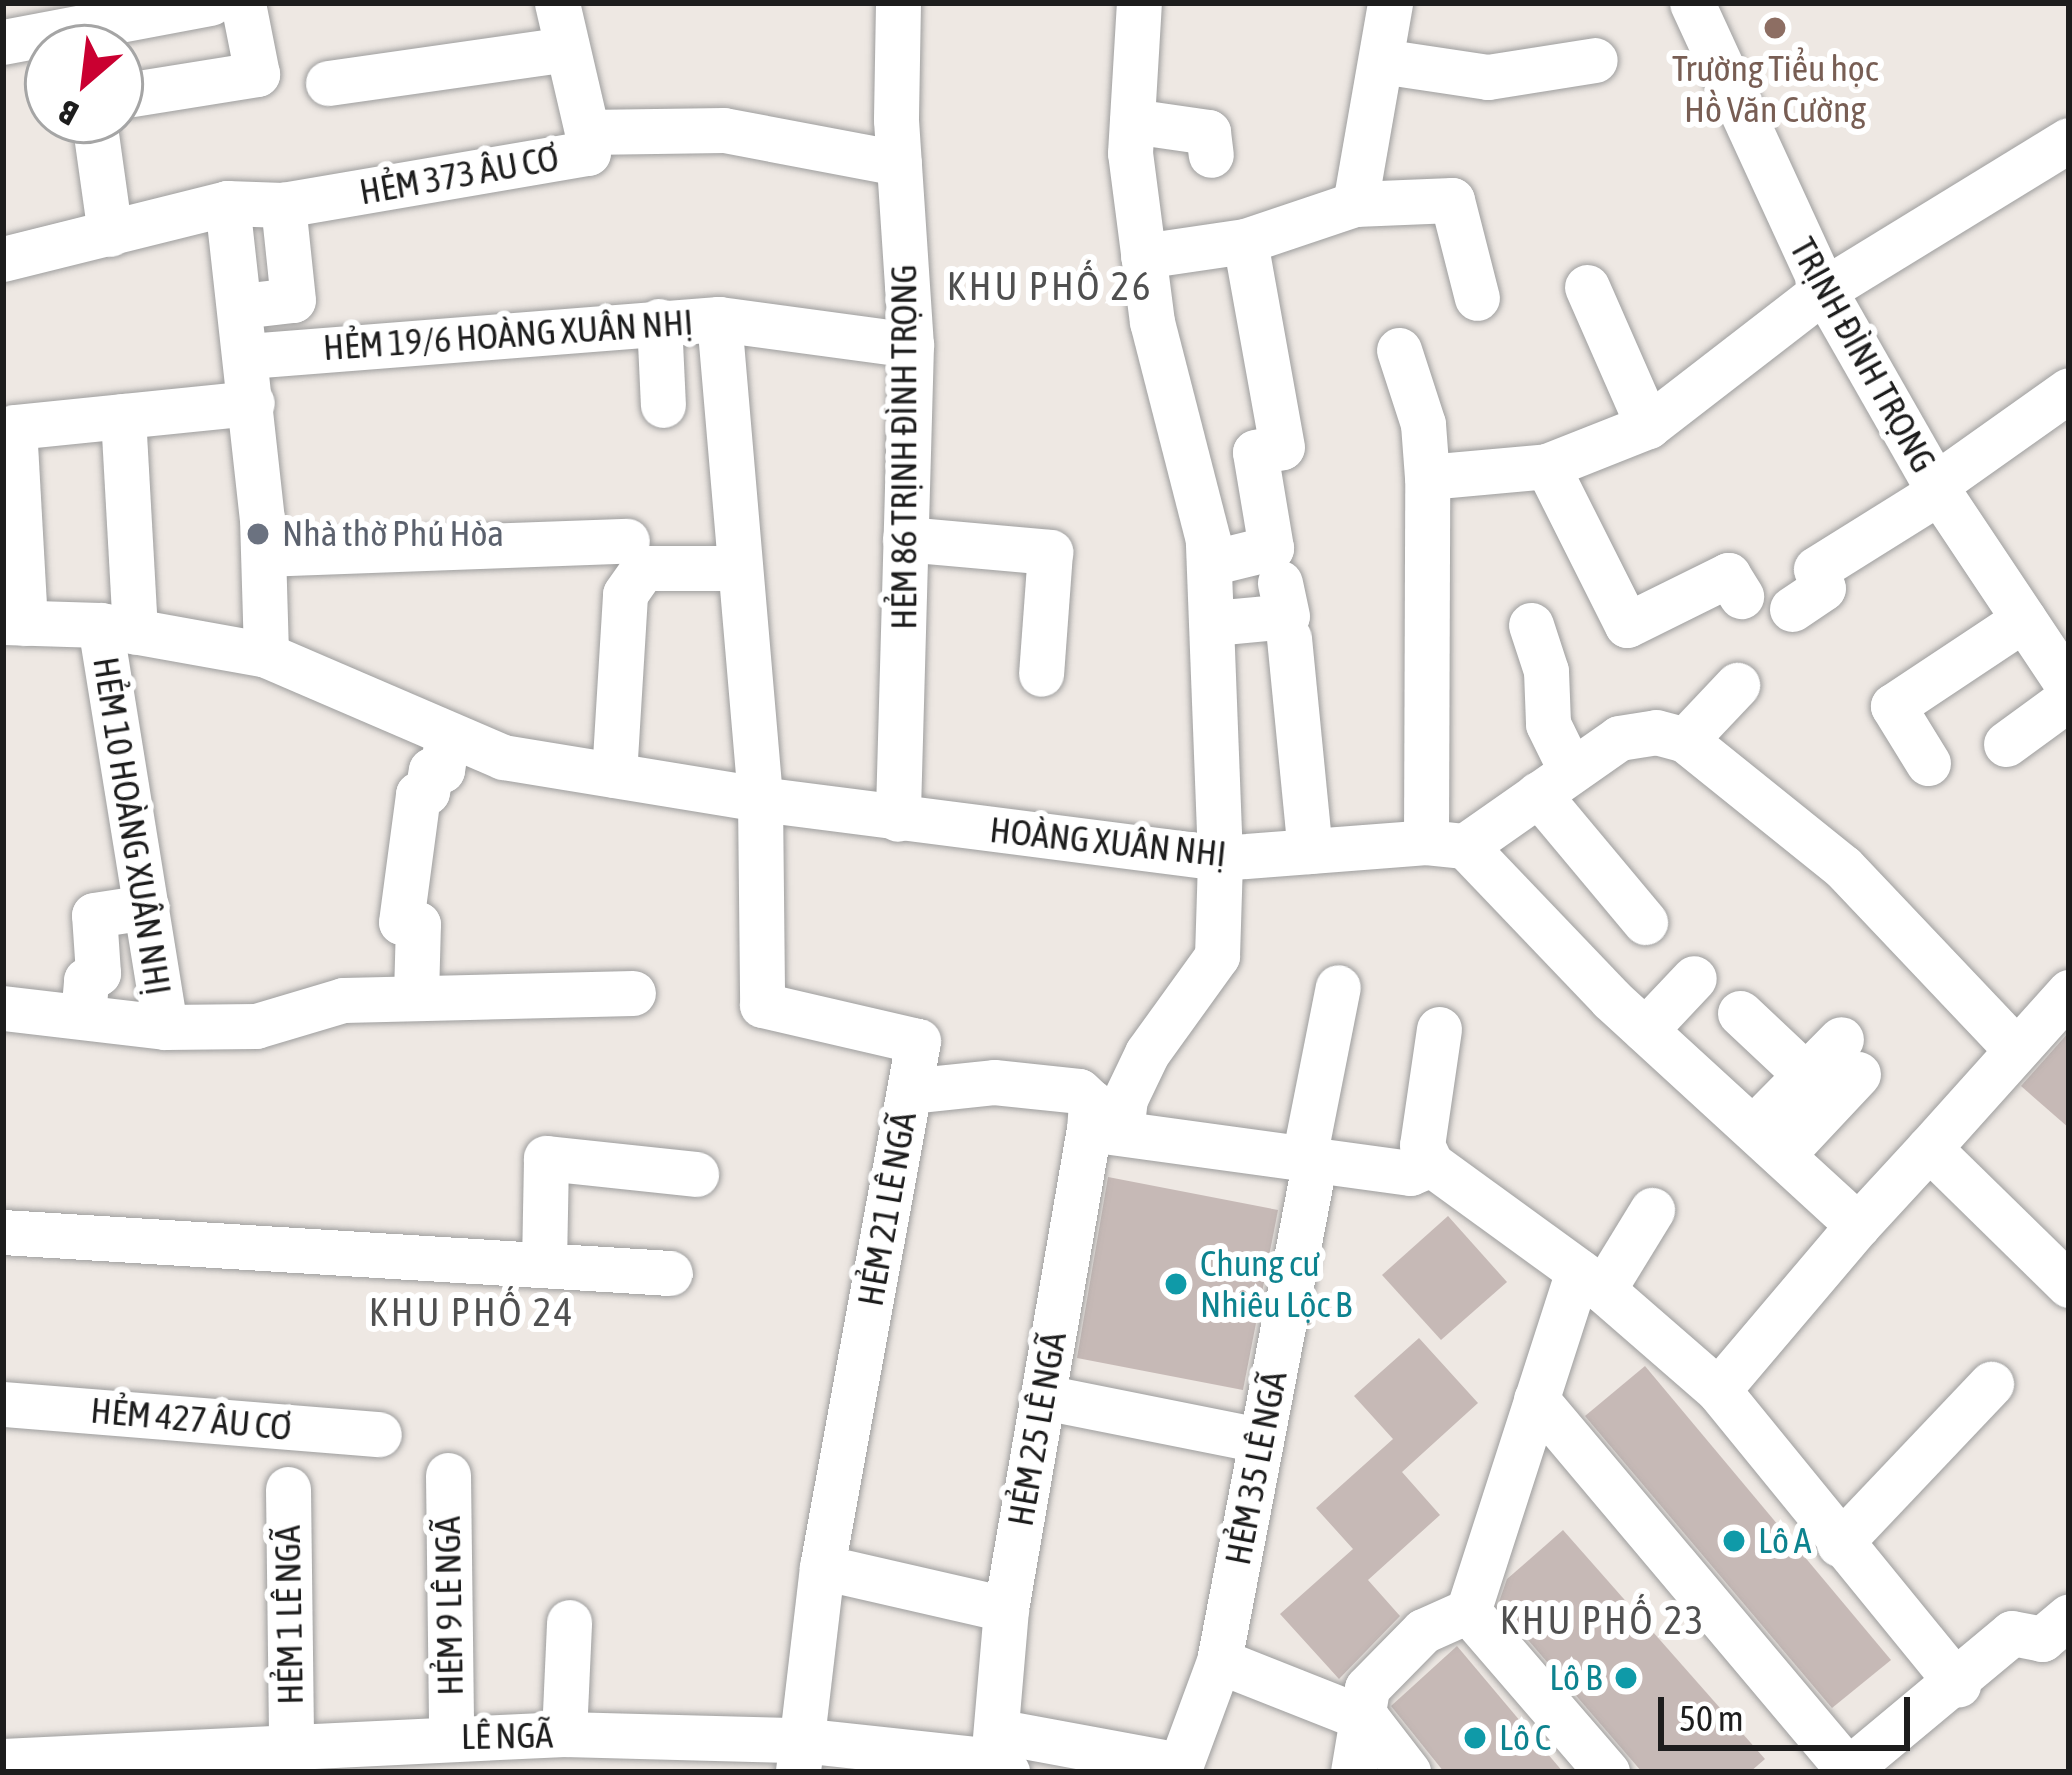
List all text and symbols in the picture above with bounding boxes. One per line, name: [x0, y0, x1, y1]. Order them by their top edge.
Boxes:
marker: Trường Tiểu học Hồ Văn Cường: [1762, 15, 1788, 41]
north arrow: [24, 24, 144, 144]
place label: Trường Tiểu học Hồ Văn Cường: [1672, 46, 1878, 131]
text: B: [53, 93, 84, 134]
street label: HẺM 373 ÂU CƠ: [356, 136, 562, 214]
street label: TRỊNH ĐÌNH TRỌNG: [1781, 230, 1945, 480]
district label: KHU PHỐ 26: [947, 263, 1153, 309]
street label: HẺM 86 TRỊNH ĐÌNH TRỌNG: [882, 264, 926, 630]
street label: HẺM 19/6 HOÀNG XUÂN NHỊ: [322, 301, 694, 369]
place label: Nhà thờ Phú Hòa: [282, 512, 504, 556]
marker: Nhà thờ Phú Hòa: [245, 521, 271, 547]
street label: HẺM 10 HOÀNG XUÂN NHỊ: [84, 654, 180, 998]
street label: HOÀNG XUÂN NHỊ: [988, 808, 1228, 876]
street label: HẺM 21 LÊ NGÃ: [849, 1109, 925, 1309]
place label: Chung cư Nhiêu Lộc B: [1200, 1241, 1352, 1326]
marker: Chung cư Nhiêu Lộc B: [1163, 1271, 1189, 1297]
district label: KHU PHỐ 24: [369, 1289, 575, 1335]
street label: HẺM 25 LÊ NGÃ: [999, 1329, 1075, 1529]
street label: HẺM 35 LÊ NGÃ: [1216, 1368, 1296, 1568]
street label: HẺM 427 ÂU CƠ: [89, 1389, 293, 1449]
street label: HẺM 9 LÊ NGÃ: [426, 1516, 472, 1696]
place label: Lô A: [1758, 1519, 1811, 1563]
street label: HẺM 1 LÊ NGÃ: [266, 1525, 312, 1705]
marker: Lô A: [1721, 1528, 1747, 1554]
district label: KHU PHỐ 23: [1500, 1597, 1706, 1643]
place label: Lô B: [1549, 1656, 1602, 1700]
marker: Lô B: [1613, 1665, 1639, 1691]
scale bar: [1664, 1673, 1916, 1747]
text: 50 m: [1679, 1697, 1744, 1739]
street label: LÊ NGÃ: [461, 1714, 553, 1758]
place label: Lô C: [1499, 1716, 1551, 1760]
marker: Lô C: [1462, 1725, 1488, 1751]

